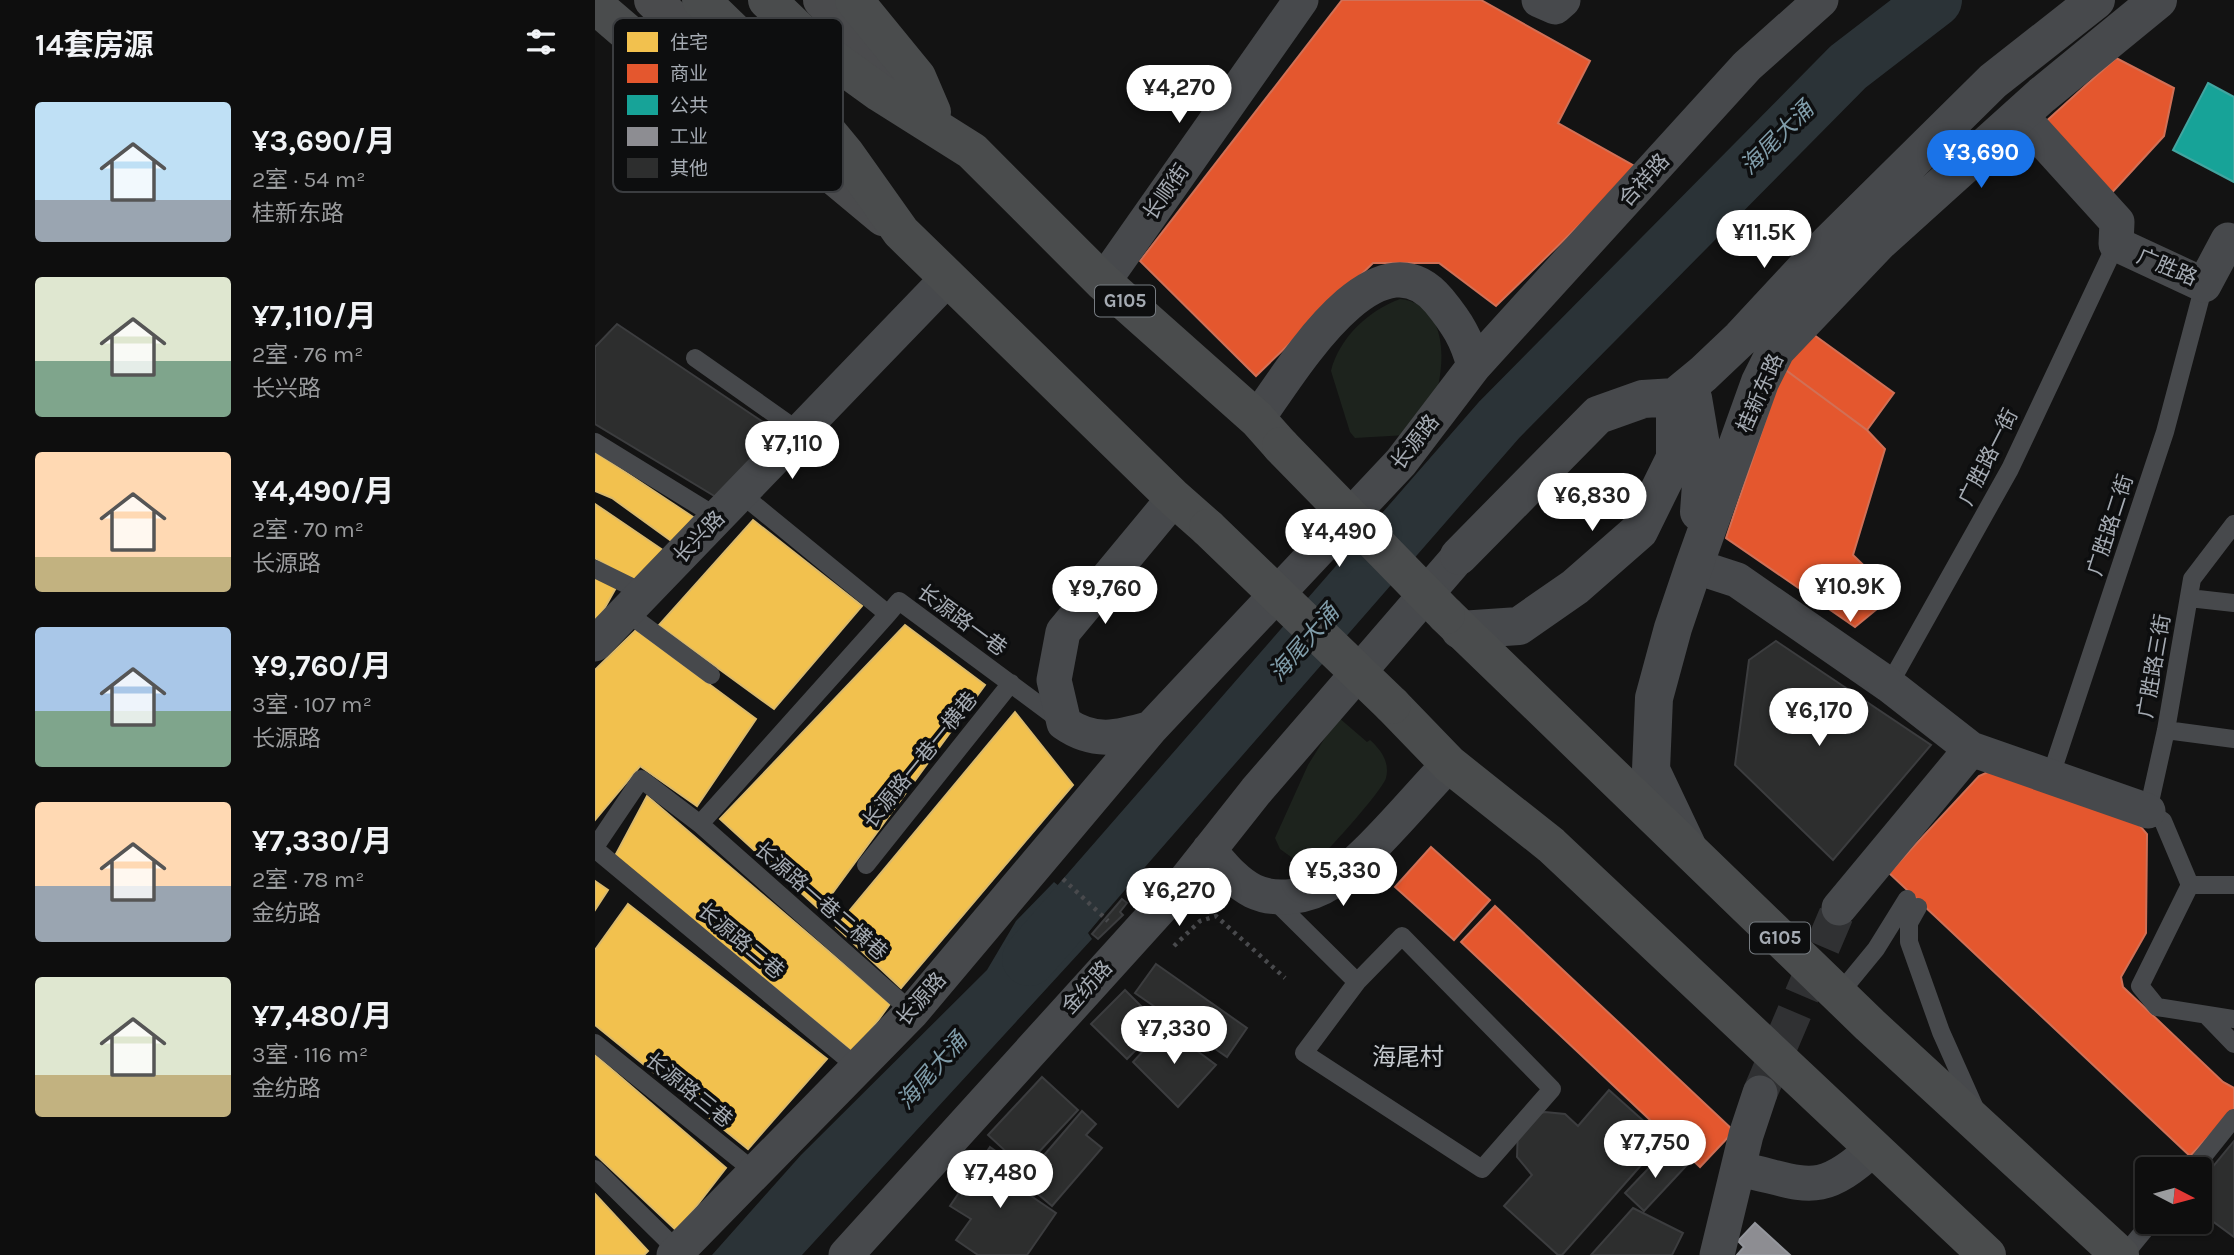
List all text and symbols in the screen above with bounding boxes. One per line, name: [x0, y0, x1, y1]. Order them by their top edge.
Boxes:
legend: [613, 18, 843, 192]
icon: filters: [522, 23, 560, 61]
text: 14套房源: [35, 27, 154, 63]
text: 住宅: [670, 32, 708, 54]
text: 商业: [670, 63, 708, 85]
pin: ¥4,270: [1122, 66, 1236, 125]
text: ¥4,270: [1143, 74, 1215, 101]
water label: 海尾大涌: [1735, 94, 1821, 180]
text: 公共: [670, 95, 708, 117]
text: ¥3,690/月: [252, 123, 395, 159]
text: 工业: [670, 126, 708, 148]
icon: home: [91, 130, 175, 214]
pin: ¥3,690: [1924, 130, 2038, 190]
text: ¥3,690: [1943, 139, 2019, 166]
street label: 合祥路: [1614, 149, 1674, 211]
text: 其他: [670, 158, 708, 180]
street label: 长顺街: [1138, 159, 1194, 225]
text: 2室 · 54 m²: [252, 166, 365, 193]
text: 桂新东路: [252, 200, 344, 227]
pin: ¥11.5K: [1707, 210, 1821, 270]
text: ¥11.5K: [1732, 219, 1796, 246]
street label: 广胜路: [2133, 244, 2201, 290]
road number: G105: [1095, 286, 1155, 316]
text: ¥7,110/月: [252, 298, 377, 334]
icon: home: [91, 305, 175, 389]
text: 2室 · 76 m²: [252, 341, 364, 368]
street label: 桂新东路: [1732, 350, 1788, 436]
text: 长兴路: [252, 375, 321, 402]
street label: 广胜路一街: [1953, 405, 2023, 509]
street label: 长源路: [1386, 410, 1444, 474]
pin: ¥7,110: [735, 421, 849, 481]
text: ¥7,110: [761, 430, 823, 457]
street label: 广胜路二街: [2082, 471, 2138, 579]
text: ¥4,490/月: [252, 473, 394, 509]
pin: ¥6,830: [1535, 474, 1649, 533]
icon: home: [91, 480, 175, 564]
text: ¥6,830: [1554, 482, 1631, 509]
street label: 长兴路: [668, 506, 730, 568]
pin: ¥4,490: [1282, 510, 1396, 569]
text: 2室 · 70 m²: [252, 516, 364, 543]
text: ¥4,490: [1301, 518, 1377, 545]
text: 长源路: [252, 550, 321, 577]
pin: ¥10.9K: [1793, 564, 1907, 624]
pin: ¥9,760: [1048, 566, 1162, 626]
text: ¥10.9K: [1815, 573, 1885, 600]
text: ¥9,760: [1068, 575, 1142, 602]
street label: 长源路一巷: [912, 579, 1012, 661]
water label: 海尾大涌: [1264, 597, 1346, 687]
street label: 广胜路三街: [2133, 612, 2175, 720]
text: ¥9,760/月: [252, 648, 392, 684]
icon: home: [91, 655, 175, 739]
street label: 长源路一巷一横巷: [858, 687, 982, 833]
pin: ¥6,170: [1762, 688, 1876, 748]
text: 3室 · 107 m²: [252, 691, 372, 718]
text: ¥6,170: [1785, 697, 1853, 724]
text: 长源路: [252, 725, 321, 752]
text: ¥7,330/月: [252, 823, 393, 859]
icon: home: [91, 830, 175, 914]
street label: 长源路一巷二横巷: [750, 837, 892, 965]
pin: ¥5,330: [1286, 848, 1400, 908]
text: ¥5,330: [1305, 857, 1381, 884]
text: 2室 · 78 m²: [252, 866, 365, 893]
pin: ¥6,270: [1122, 869, 1236, 928]
text: ¥6,270: [1142, 877, 1216, 904]
street label: 长源路二巷: [693, 898, 789, 984]
text: 金纺路: [252, 900, 321, 927]
road number: G105: [1750, 922, 1810, 954]
street label: 金纺路: [1057, 956, 1117, 1018]
street label: 长源路: [891, 967, 951, 1031]
text: ¥7,480/月: [252, 998, 392, 1034]
icon: home: [91, 1005, 175, 1089]
pin: ¥7,330: [1117, 1006, 1231, 1066]
text: ¥7,330: [1137, 1015, 1211, 1042]
water label: 海尾大涌: [892, 1025, 974, 1115]
text: 3室 · 116 m²: [252, 1041, 368, 1068]
district label: 海尾村: [1372, 1043, 1444, 1071]
street label: 长源路三巷: [641, 1048, 737, 1132]
text: 金纺路: [252, 1075, 321, 1102]
pin: ¥7,750: [1598, 1120, 1712, 1180]
text: ¥7,750: [1620, 1129, 1690, 1156]
pin: ¥7,480: [943, 1150, 1057, 1210]
north arrow: [2135, 1157, 2212, 1234]
map controls: [2135, 1157, 2212, 1234]
text: ¥7,480: [963, 1159, 1037, 1186]

